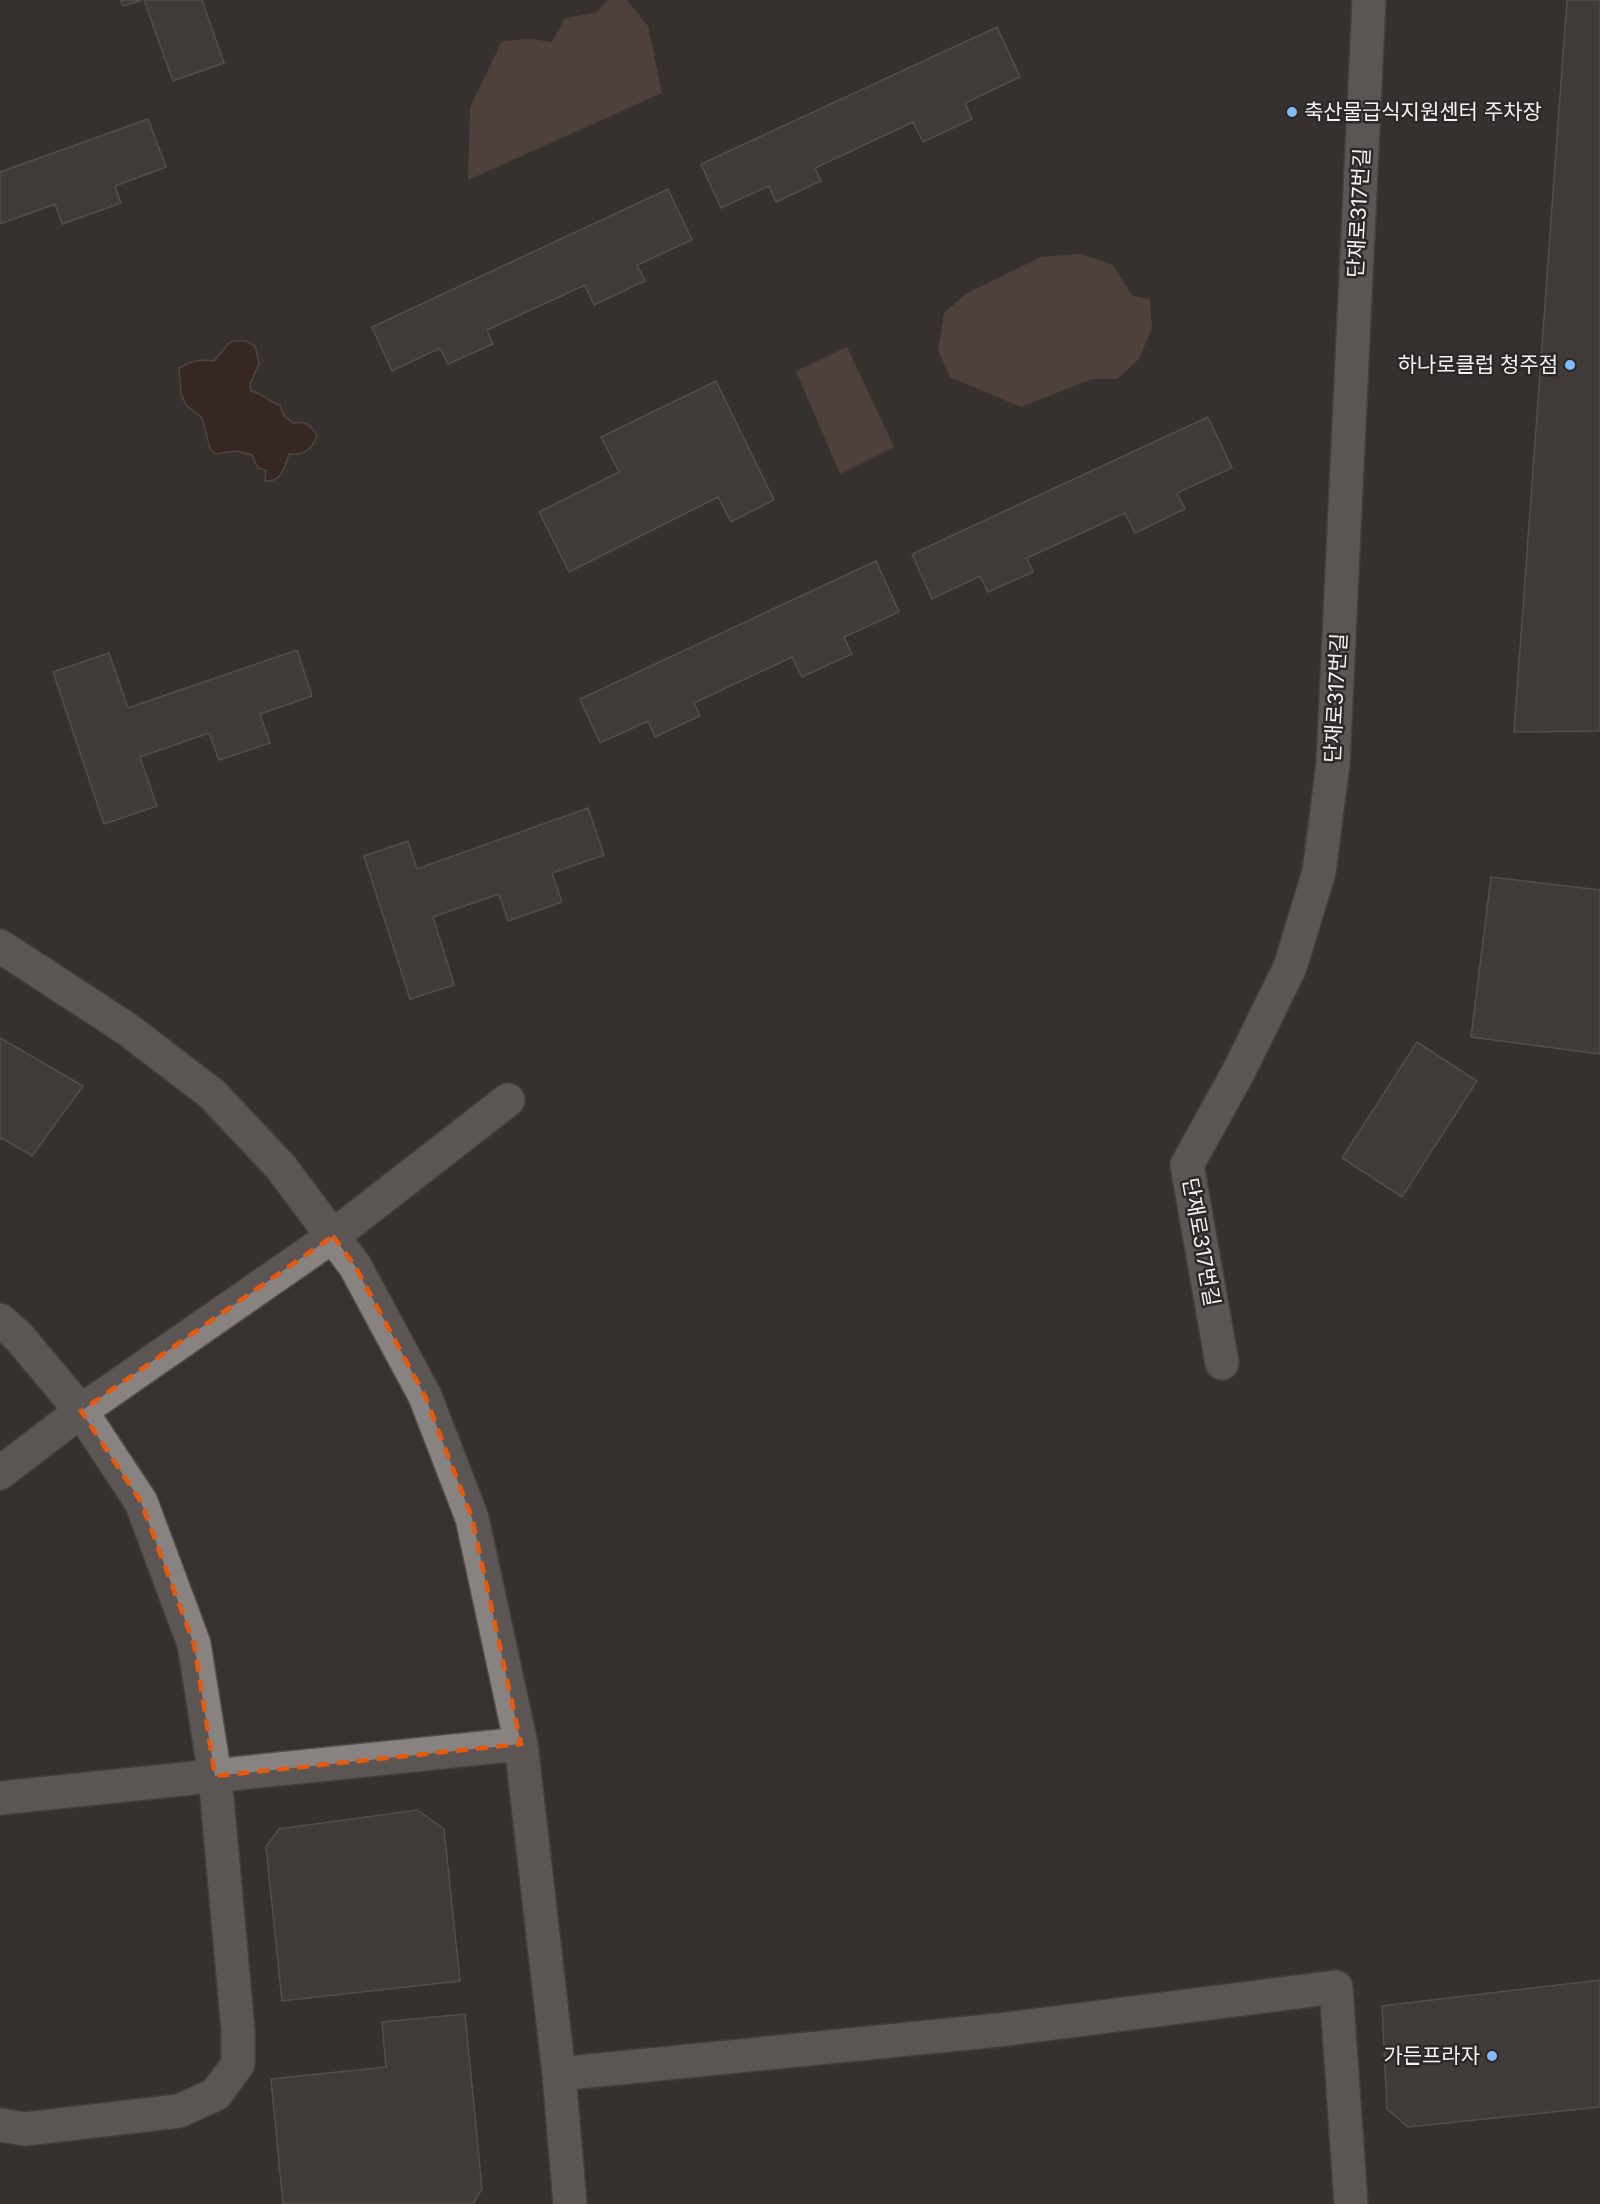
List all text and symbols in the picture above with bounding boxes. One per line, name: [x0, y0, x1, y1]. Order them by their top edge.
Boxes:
place label: 축산물급식지원센터 주차장: [1304, 99, 1542, 124]
marker: 축산물급식지원센터 주차장: [1285, 105, 1299, 119]
street label: 단재로317번길: [1343, 147, 1374, 279]
place label: 하나로클럽 청주점: [1398, 352, 1558, 377]
marker: 하나로클럽 청주점: [1563, 358, 1577, 372]
street label: 단재로317번길: [1320, 632, 1351, 764]
street label: 단재로317번길: [1178, 1176, 1225, 1308]
place label: 가든프라자: [1383, 2043, 1480, 2068]
marker: 가든프라자: [1485, 2049, 1499, 2063]

